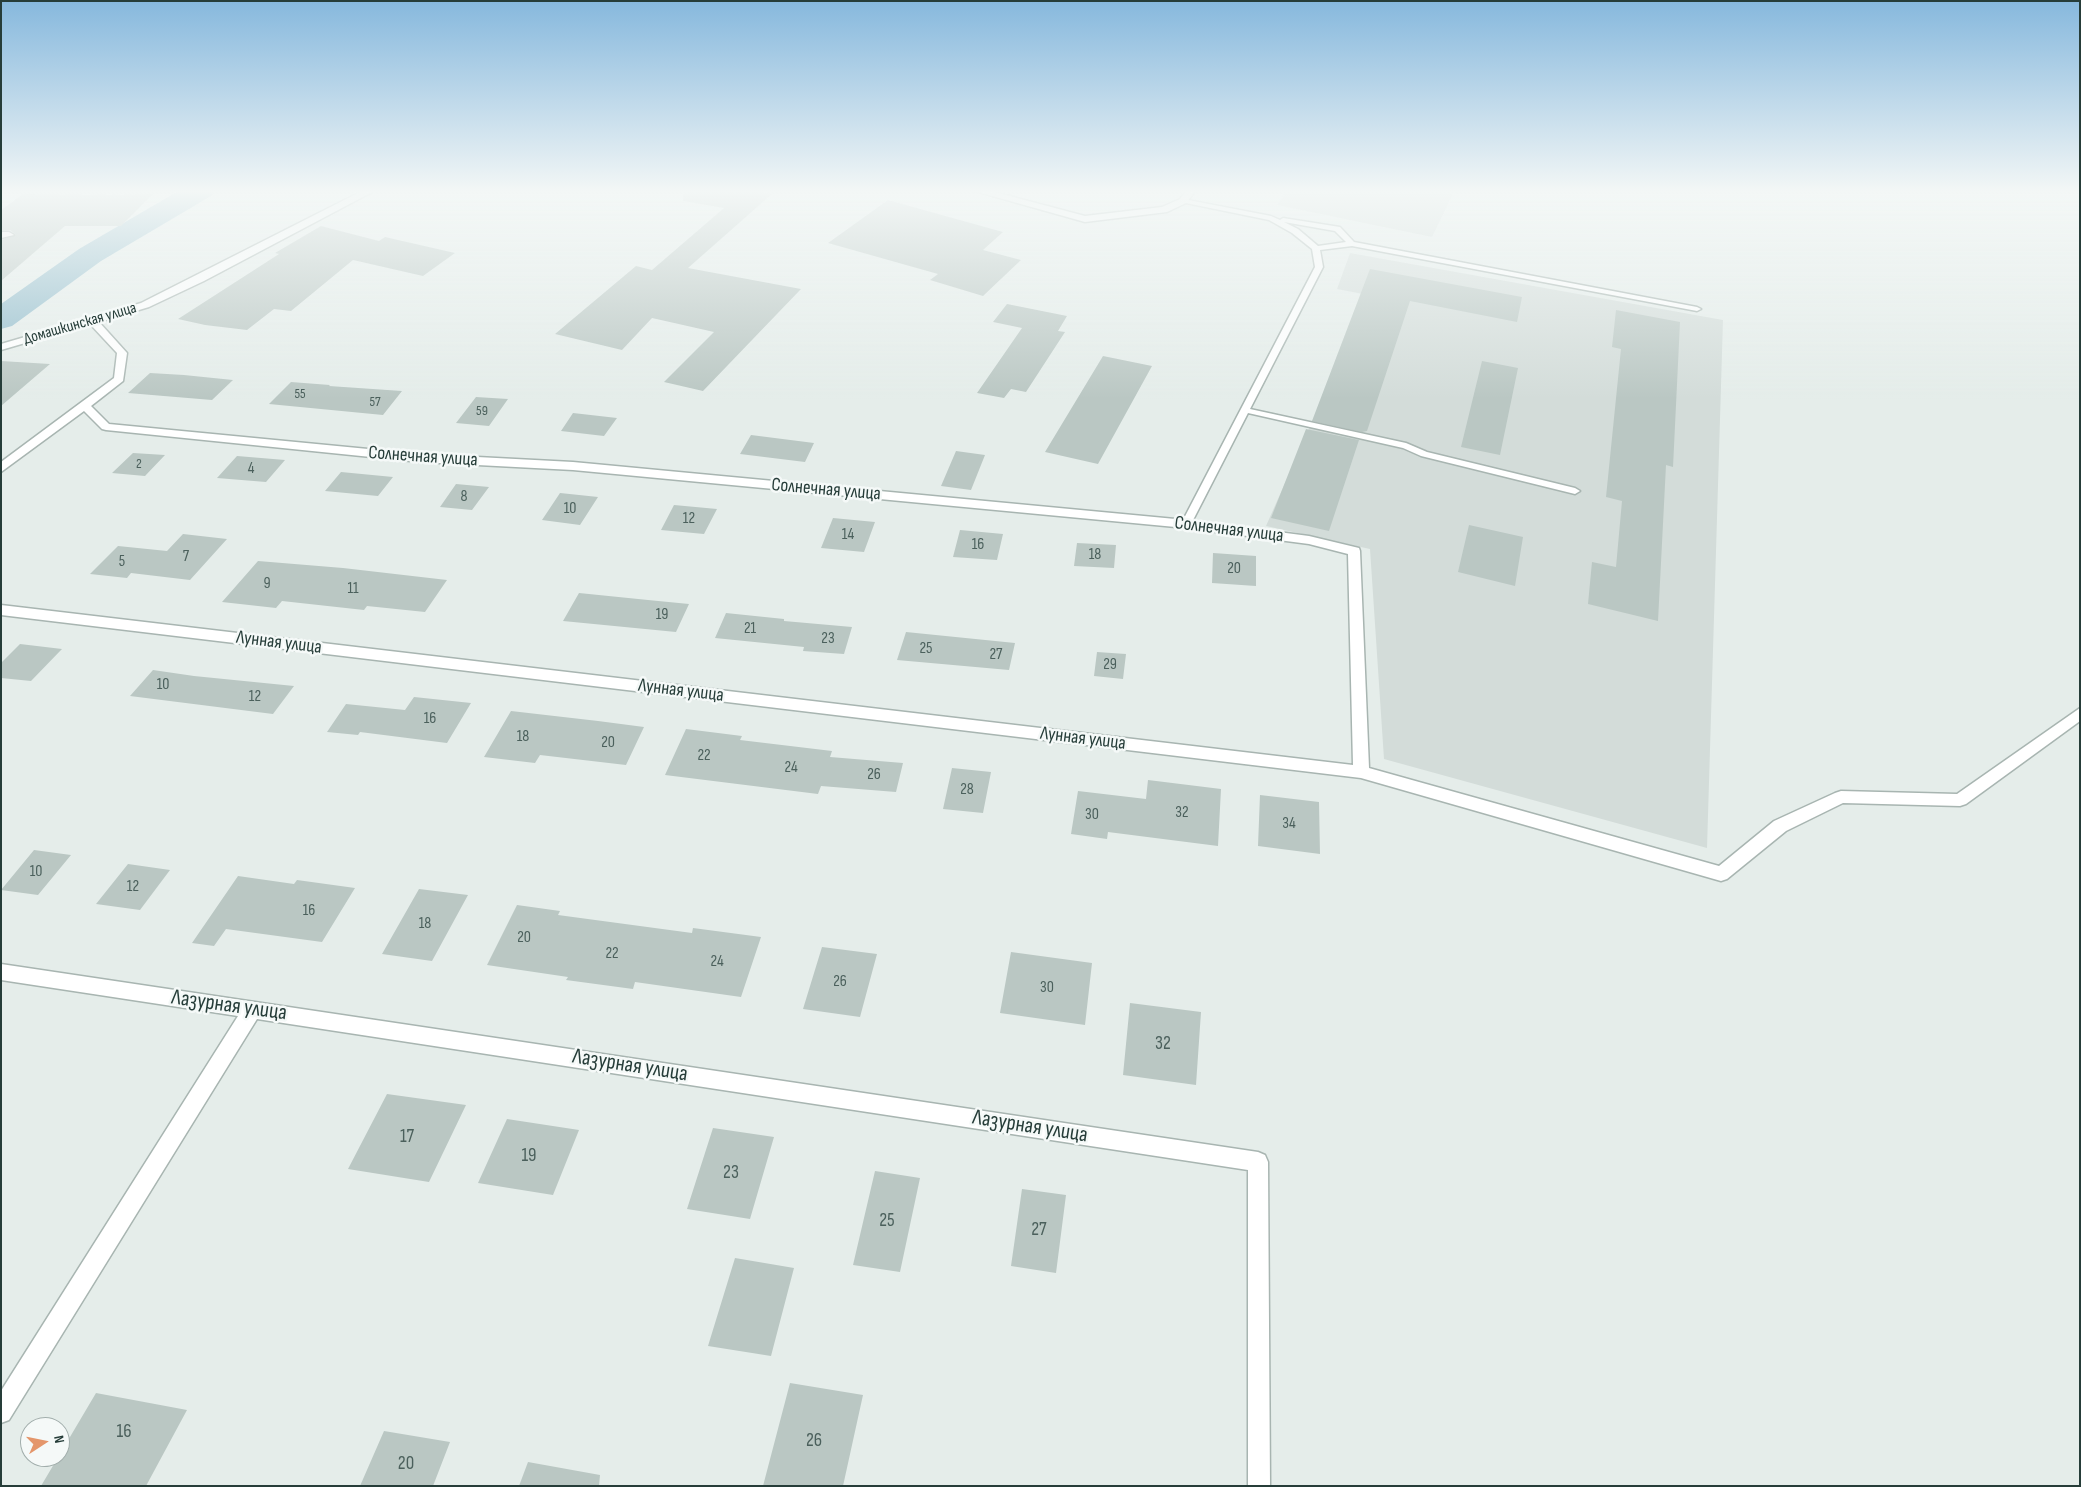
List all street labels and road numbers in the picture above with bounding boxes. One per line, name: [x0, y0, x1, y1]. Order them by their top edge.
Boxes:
street label: Домашкинская улица: [21, 299, 139, 349]
street label: Солнечная улица: [368, 442, 478, 472]
street label: Солнечная улица: [770, 474, 882, 506]
street label: Солнечная улица: [1173, 512, 1285, 548]
street label: Лунная улица: [235, 626, 323, 660]
street label: Лунная улица: [637, 674, 725, 708]
street label: Лунная улица: [1039, 722, 1127, 756]
street label: Лазурная улица: [170, 985, 288, 1027]
street label: Лазурная улица: [570, 1044, 690, 1088]
street label: Лазурная улица: [970, 1105, 1090, 1149]

